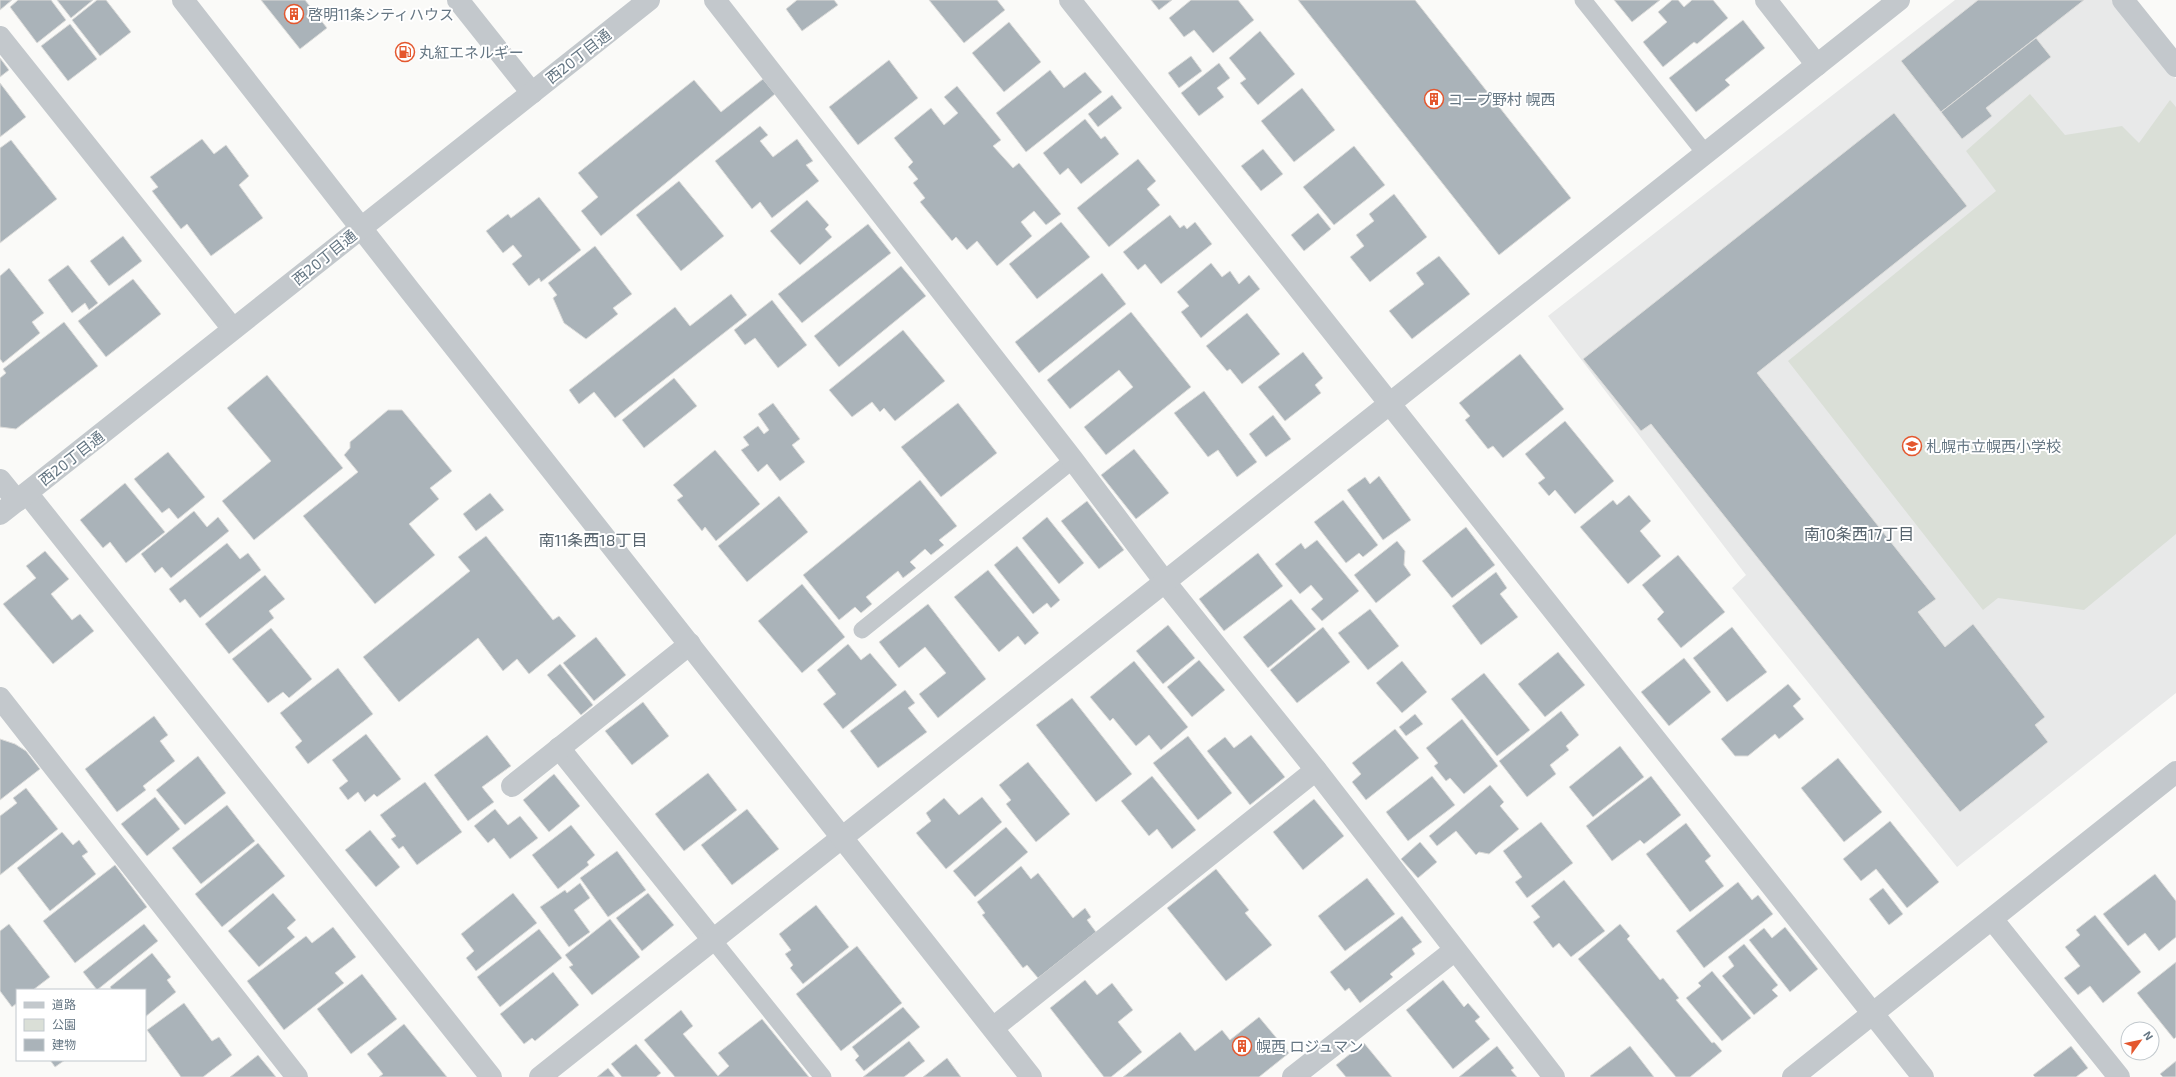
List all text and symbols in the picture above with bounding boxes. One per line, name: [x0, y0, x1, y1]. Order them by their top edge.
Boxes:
building icon: 啓明11条シティハウス: [283, 3, 305, 25]
place label: 啓明11条シティハウス: [308, 5, 454, 23]
street label: 西20丁目通: [542, 25, 614, 87]
fuel station icon: 丸紅エネルギー: [394, 41, 416, 63]
place label: 丸紅エネルギー: [419, 43, 524, 61]
building icon: コープ野村 幌西: [1423, 88, 1445, 110]
place label: コープ野村 幌西: [1448, 90, 1555, 108]
street label: 西20丁目通: [288, 226, 360, 288]
street label: 西20丁目通: [35, 427, 107, 489]
school or university icon: 札幌市立幌西小学校: [1901, 435, 1923, 457]
place label: 札幌市立幌西小学校: [1926, 437, 2061, 455]
district label: 南10条西17丁目: [1804, 524, 1914, 543]
district label: 南11条西18丁目: [539, 530, 647, 549]
legend: [16, 989, 146, 1061]
text: 道路: [52, 997, 76, 1011]
text: 公園: [52, 1017, 76, 1031]
north arrow: [2120, 1021, 2160, 1061]
text: N: [2141, 1028, 2156, 1042]
building icon: 幌西 ロジュマン: [1231, 1035, 1253, 1057]
text: 建物: [52, 1037, 76, 1051]
place label: 幌西 ロジュマン: [1256, 1037, 1363, 1055]

